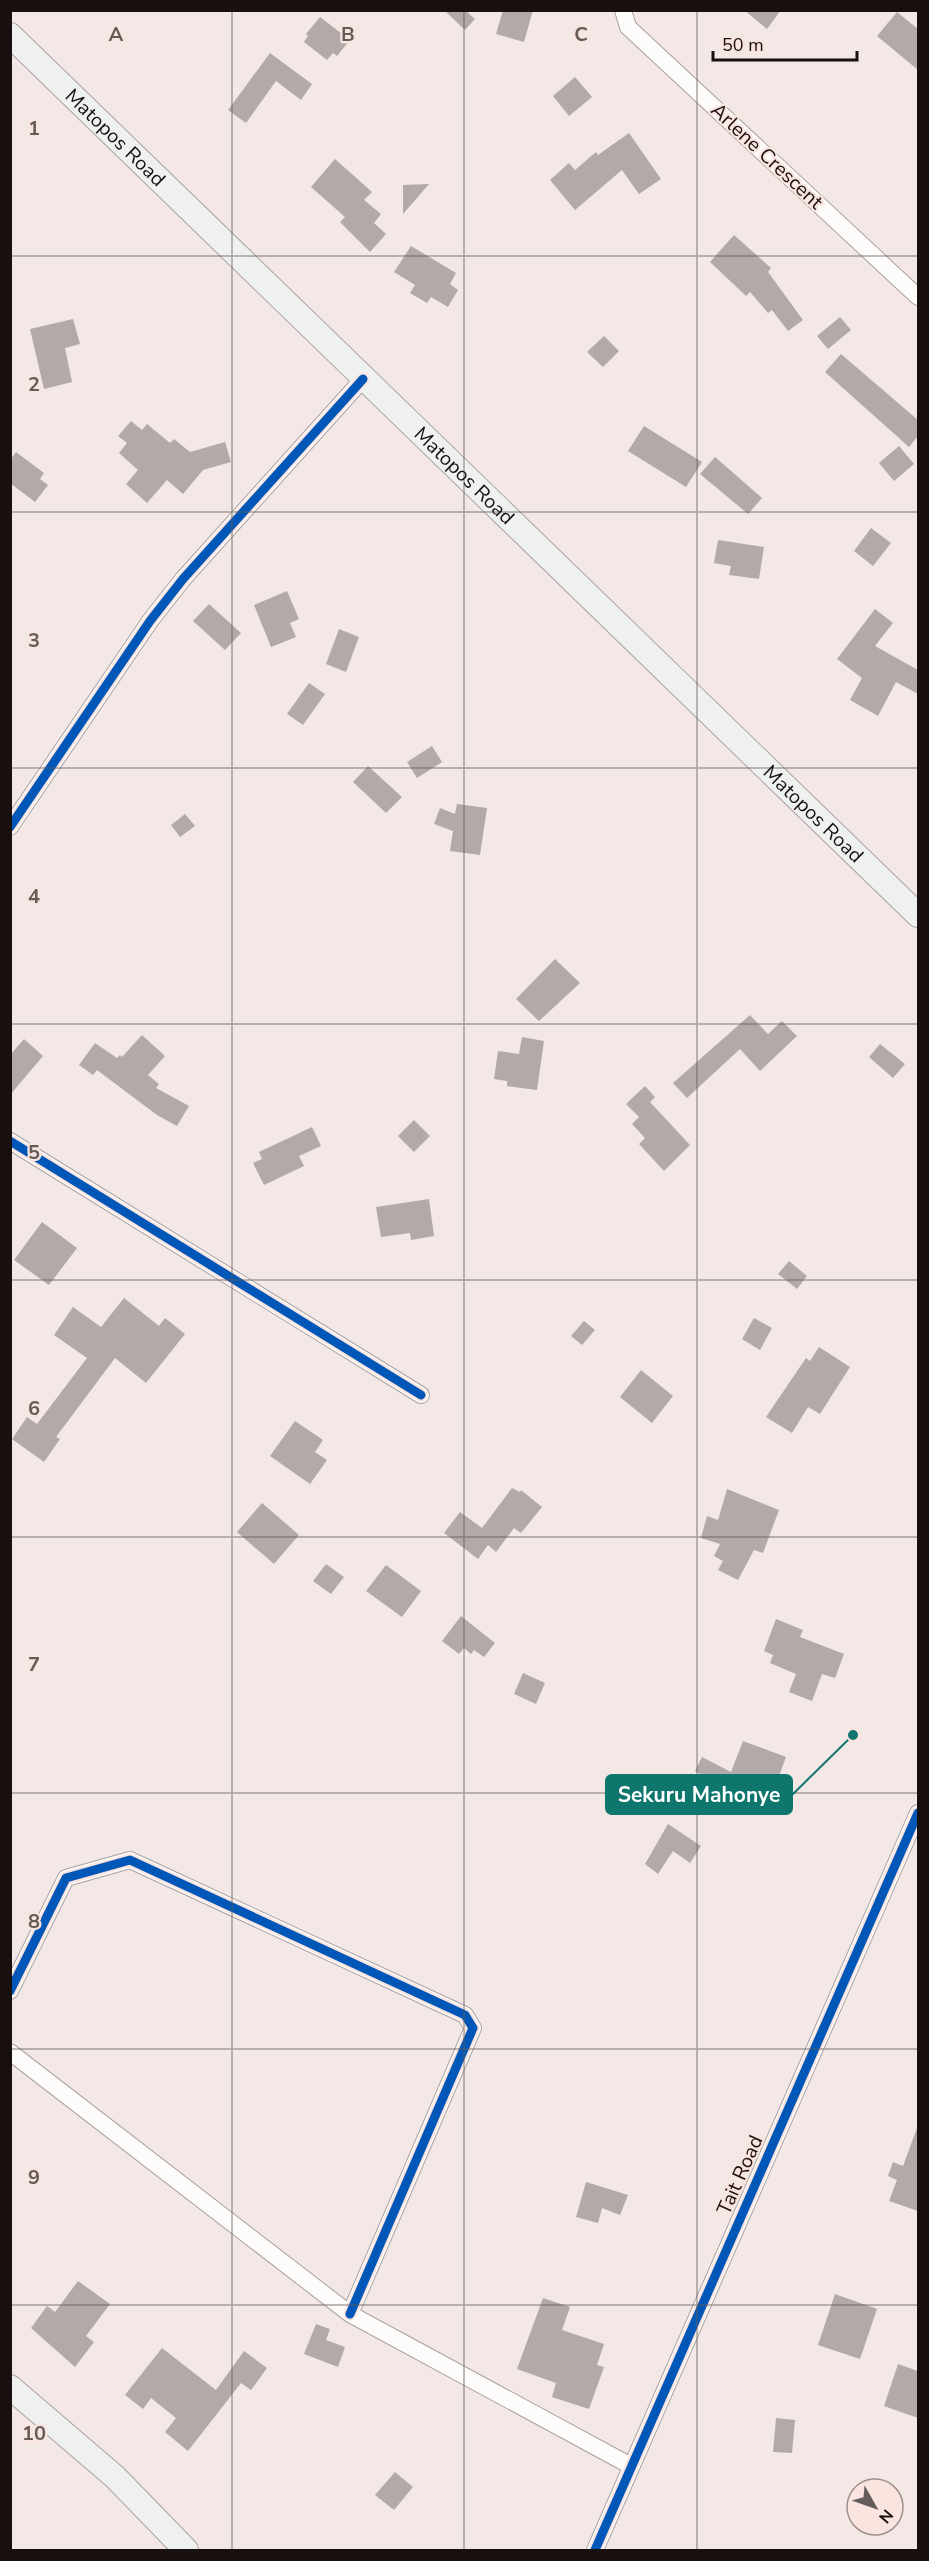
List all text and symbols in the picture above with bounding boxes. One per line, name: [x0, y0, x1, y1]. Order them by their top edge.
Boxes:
text: A: [109, 21, 124, 48]
text: B: [341, 21, 355, 48]
text: C: [574, 21, 588, 48]
scale bar: [713, 24, 857, 62]
text: 50 m: [722, 33, 764, 57]
street label: Matopos Road: [60, 82, 172, 192]
street label: Arlene Crescent: [705, 97, 830, 216]
text: 1: [28, 115, 40, 142]
text: 2: [28, 371, 40, 398]
street label: Matopos Road: [409, 421, 521, 530]
text: 3: [28, 627, 40, 654]
street label: Matopos Road: [758, 759, 870, 869]
text: 4: [28, 883, 40, 910]
text: 5: [28, 1139, 40, 1166]
text: 6: [28, 1395, 40, 1422]
text: 7: [28, 1651, 40, 1678]
callout: Sekuru Mahonye: [606, 1775, 792, 1814]
text: Sekuru Mahonye: [618, 1781, 780, 1809]
text: 8: [28, 1908, 40, 1935]
street label: Tait Road: [710, 2131, 770, 2219]
text: 9: [28, 2164, 40, 2191]
text: 10: [22, 2420, 46, 2447]
north arrow: [845, 2477, 905, 2537]
text: N: [873, 2504, 898, 2528]

